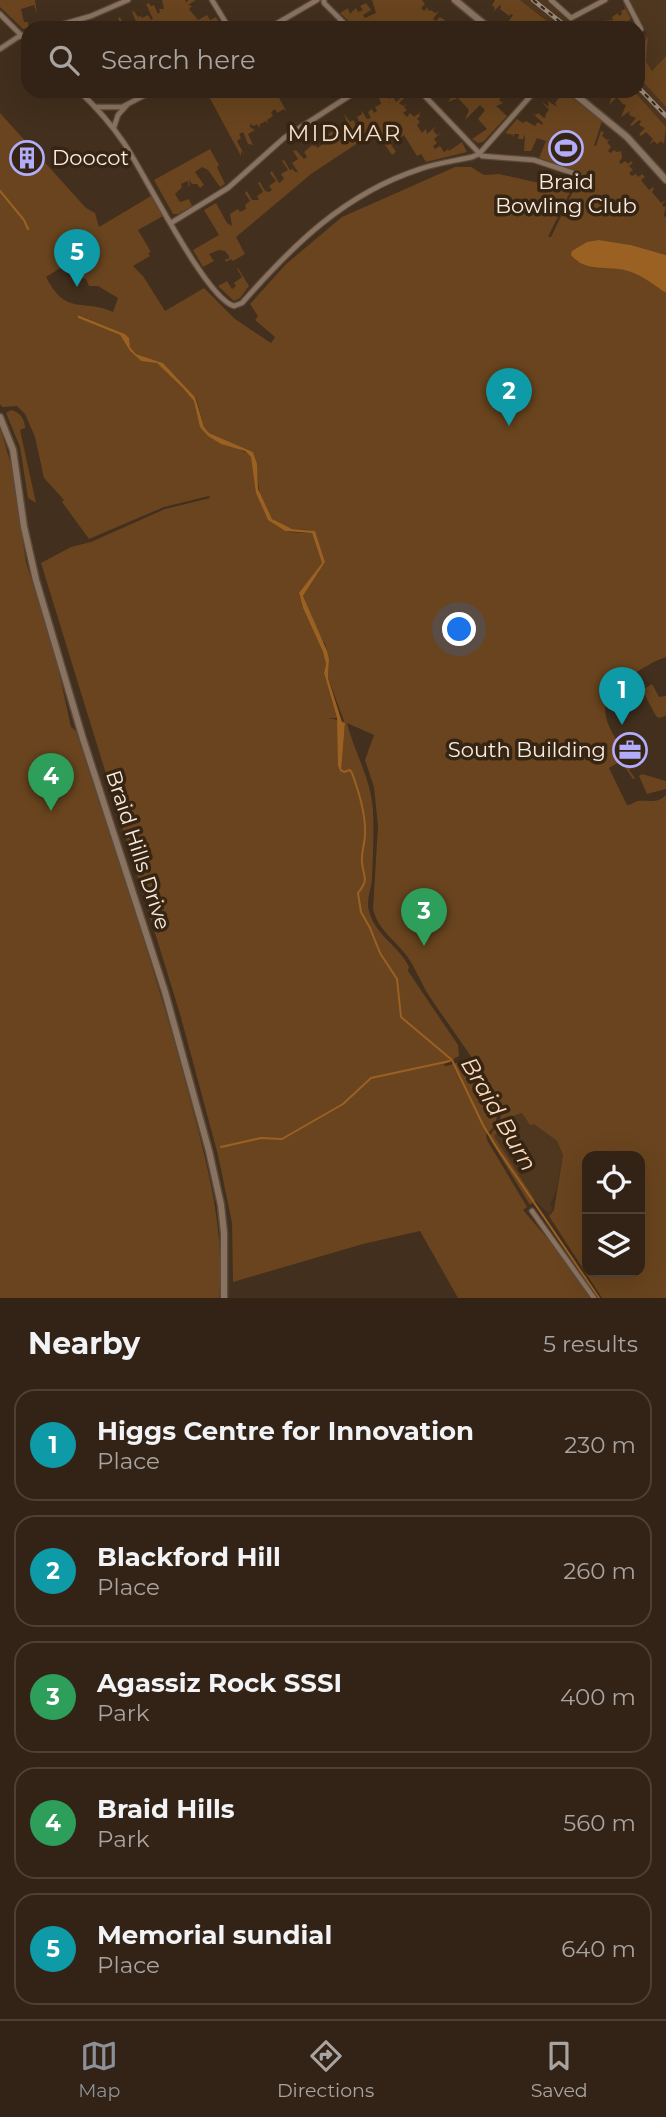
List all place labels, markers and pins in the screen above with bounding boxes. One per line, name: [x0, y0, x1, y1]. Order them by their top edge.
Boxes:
sports icon: Braid Bowling Club: [547, 129, 585, 167]
building icon: Doocot: [8, 139, 46, 177]
place label: Doocot: [52, 145, 129, 170]
place label: Braid Bowling Club: [495, 169, 637, 218]
pin: 5: [54, 229, 100, 287]
pin: 2: [486, 368, 532, 426]
pin: 1: [599, 667, 645, 725]
office icon: South Building: [611, 731, 649, 769]
place label: South Building: [448, 737, 606, 762]
pin: 4: [28, 753, 74, 811]
pin: 3: [401, 888, 447, 946]

